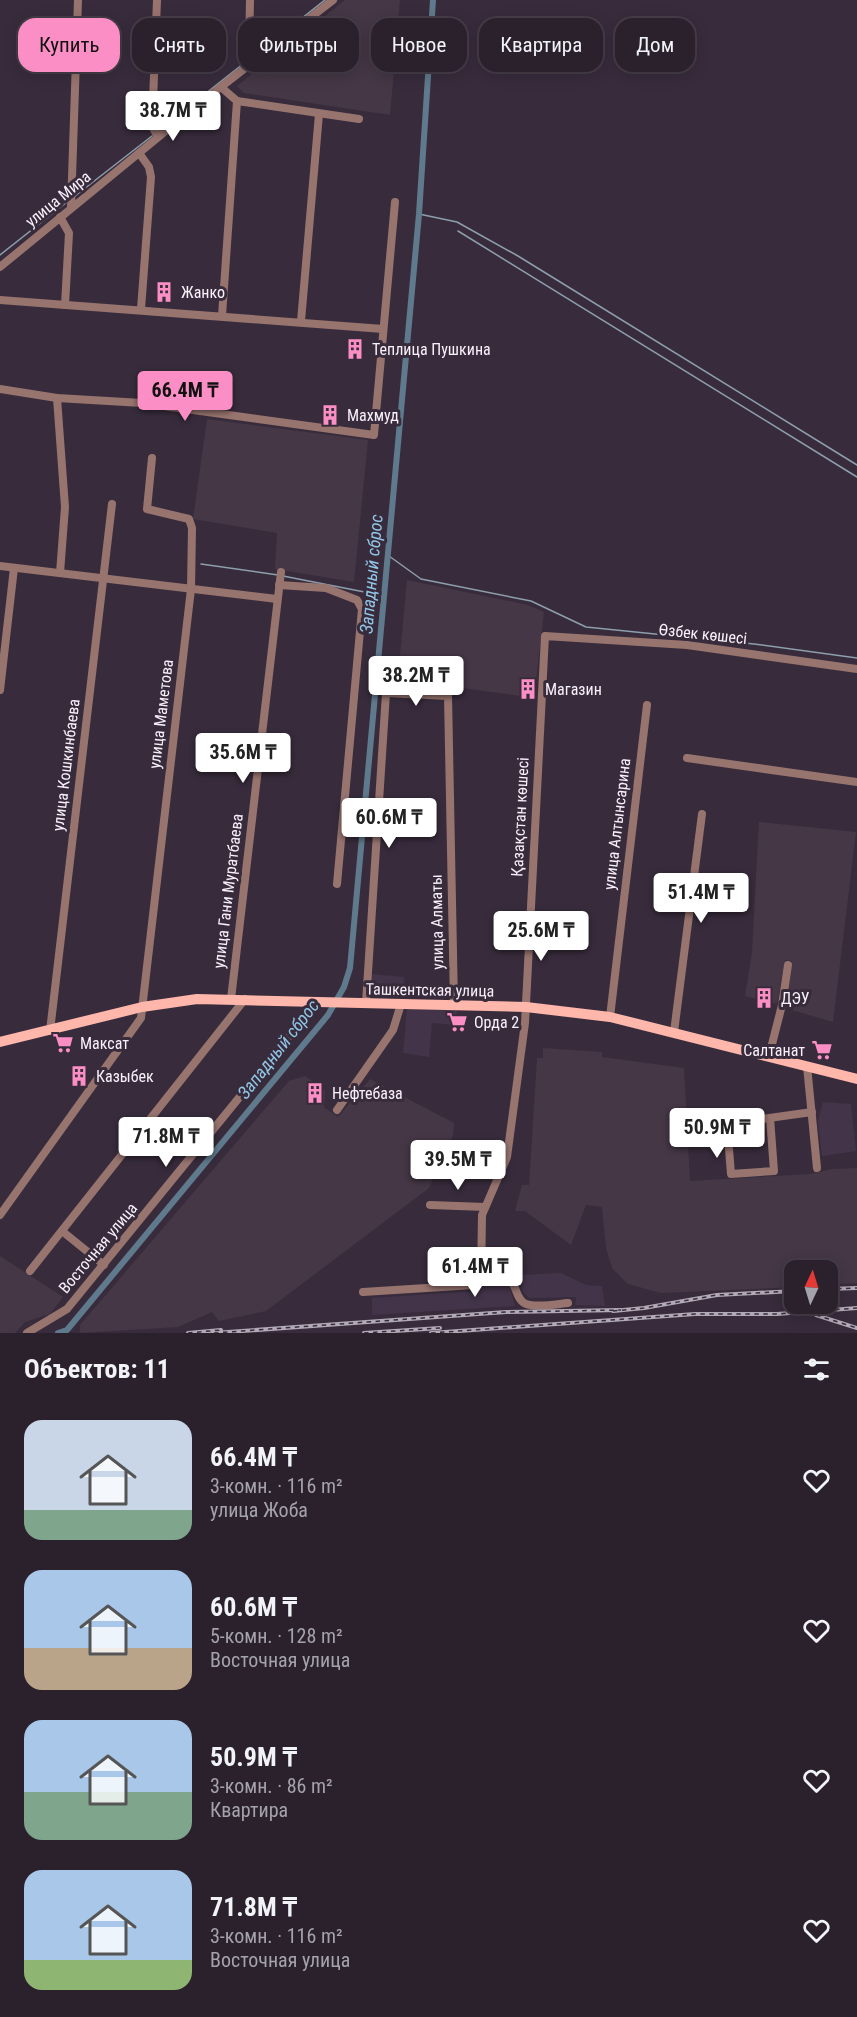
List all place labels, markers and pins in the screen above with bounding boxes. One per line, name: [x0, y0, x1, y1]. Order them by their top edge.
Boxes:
pin: 38.7M ₸: [118, 91, 228, 142]
building icon: Жанко: [152, 280, 176, 304]
place label: Жанко: [181, 283, 225, 302]
building icon: Теплица Пушкина: [343, 337, 367, 361]
place label: Теплица Пушкина: [372, 340, 491, 359]
pin: 66.4M ₸: [130, 371, 240, 422]
building icon: Махмуд: [318, 403, 342, 427]
place label: Махмуд: [347, 406, 399, 425]
pin: 38.2M ₸: [361, 656, 471, 707]
building icon: Магазин: [516, 677, 540, 701]
place label: Магазин: [545, 680, 602, 699]
pin: 35.6M ₸: [188, 733, 298, 784]
pin: 60.6M ₸: [334, 798, 444, 849]
pin: 51.4M ₸: [646, 873, 756, 924]
pin: 25.6M ₸: [486, 911, 596, 962]
building icon: ДЭУ: [752, 986, 776, 1010]
place label: ДЭУ: [781, 989, 810, 1008]
supermarket icon: Орда 2: [445, 1010, 469, 1034]
place label: Орда 2: [474, 1013, 519, 1032]
supermarket icon: Максат: [51, 1031, 75, 1055]
place label: Максат: [80, 1034, 129, 1053]
supermarket icon: Салтанат: [810, 1038, 834, 1062]
place label: Салтанат: [743, 1041, 805, 1060]
building icon: Казыбек: [67, 1064, 91, 1088]
place label: Казыбек: [96, 1067, 154, 1086]
building icon: Нефтебаза: [303, 1081, 327, 1105]
place label: Нефтебаза: [332, 1084, 403, 1103]
pin: 50.9M ₸: [662, 1108, 772, 1159]
pin: 71.8M ₸: [111, 1117, 221, 1168]
pin: 39.5M ₸: [403, 1140, 513, 1191]
pin: 61.4M ₸: [420, 1247, 530, 1298]

